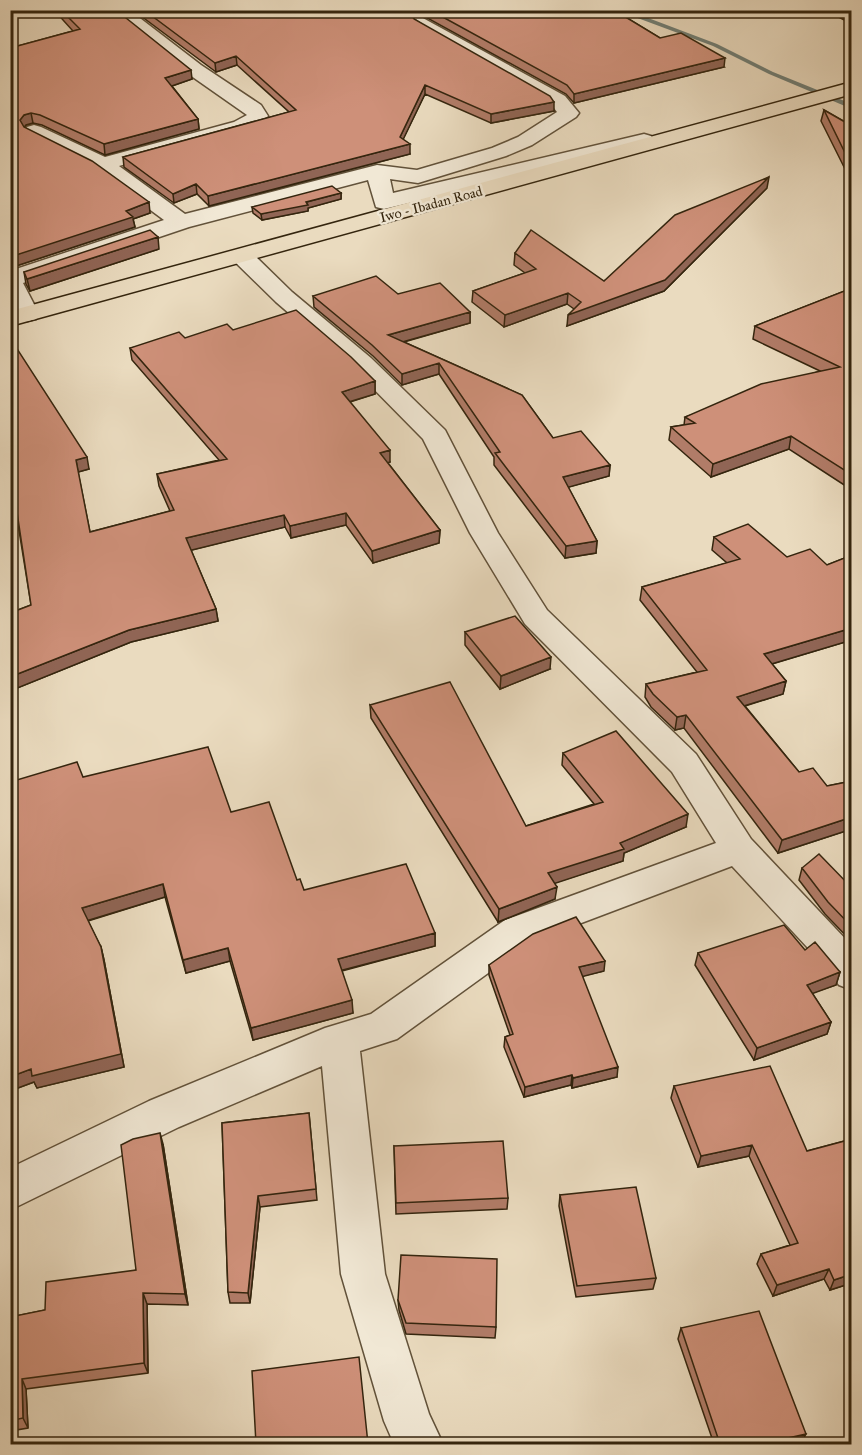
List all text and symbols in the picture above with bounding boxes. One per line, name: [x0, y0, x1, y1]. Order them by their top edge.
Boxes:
street label: Iwo - Ibadan Road: [378, 183, 484, 226]

